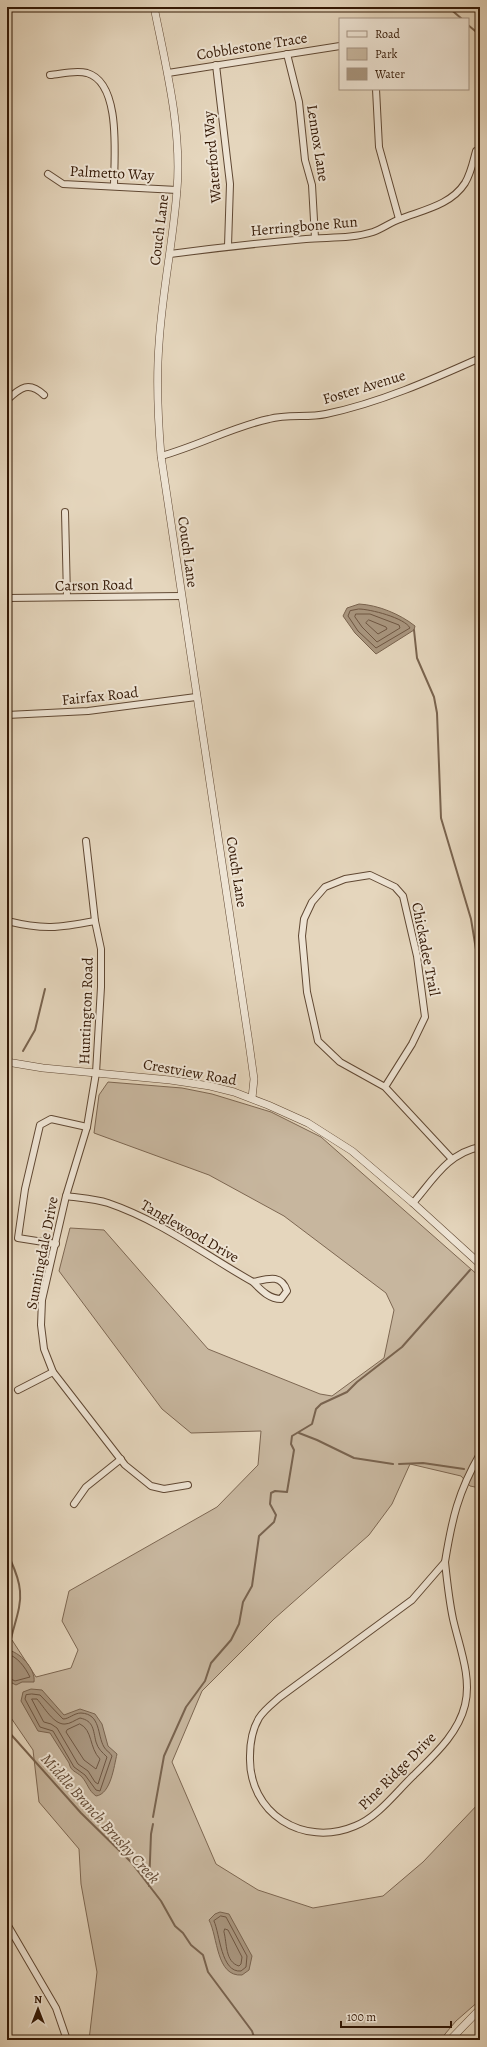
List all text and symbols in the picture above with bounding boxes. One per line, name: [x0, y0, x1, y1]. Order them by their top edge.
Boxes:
legend: [339, 18, 469, 90]
text: Road: [375, 26, 401, 42]
street label: Cobblestone Trace: [195, 27, 309, 65]
text: Park: [375, 46, 398, 62]
text: Water: [374, 66, 405, 82]
street label: Lennox Lane: [302, 103, 334, 183]
street label: Waterford Way: [198, 110, 226, 205]
street label: Palmetto Way: [69, 161, 155, 185]
street label: Couch Lane: [145, 193, 173, 267]
street label: Herringbone Run: [250, 211, 358, 241]
street label: Foster Avenue: [320, 365, 408, 409]
street label: Couch Lane: [173, 515, 203, 589]
street label: Carson Road: [55, 574, 134, 596]
street label: Fairfax Road: [61, 682, 140, 710]
street label: Couch Lane: [222, 835, 253, 909]
street label: Chickadee Trail: [407, 901, 445, 998]
street label: Huntington Road: [74, 956, 98, 1065]
street label: Crestview Road: [142, 1054, 239, 1090]
street label: Sunningdale Drive: [21, 1195, 63, 1311]
street label: Tanglewood Drive: [137, 1195, 243, 1267]
street label: Pine Ridge Drive: [354, 1728, 440, 1814]
water label: Middle Branch Brushy Creek: [36, 1749, 165, 1889]
north arrow: [18, 1989, 58, 2029]
text: N: [34, 1992, 42, 2007]
scale bar: [341, 2003, 451, 2029]
text: 100 m: [347, 2009, 376, 2025]

